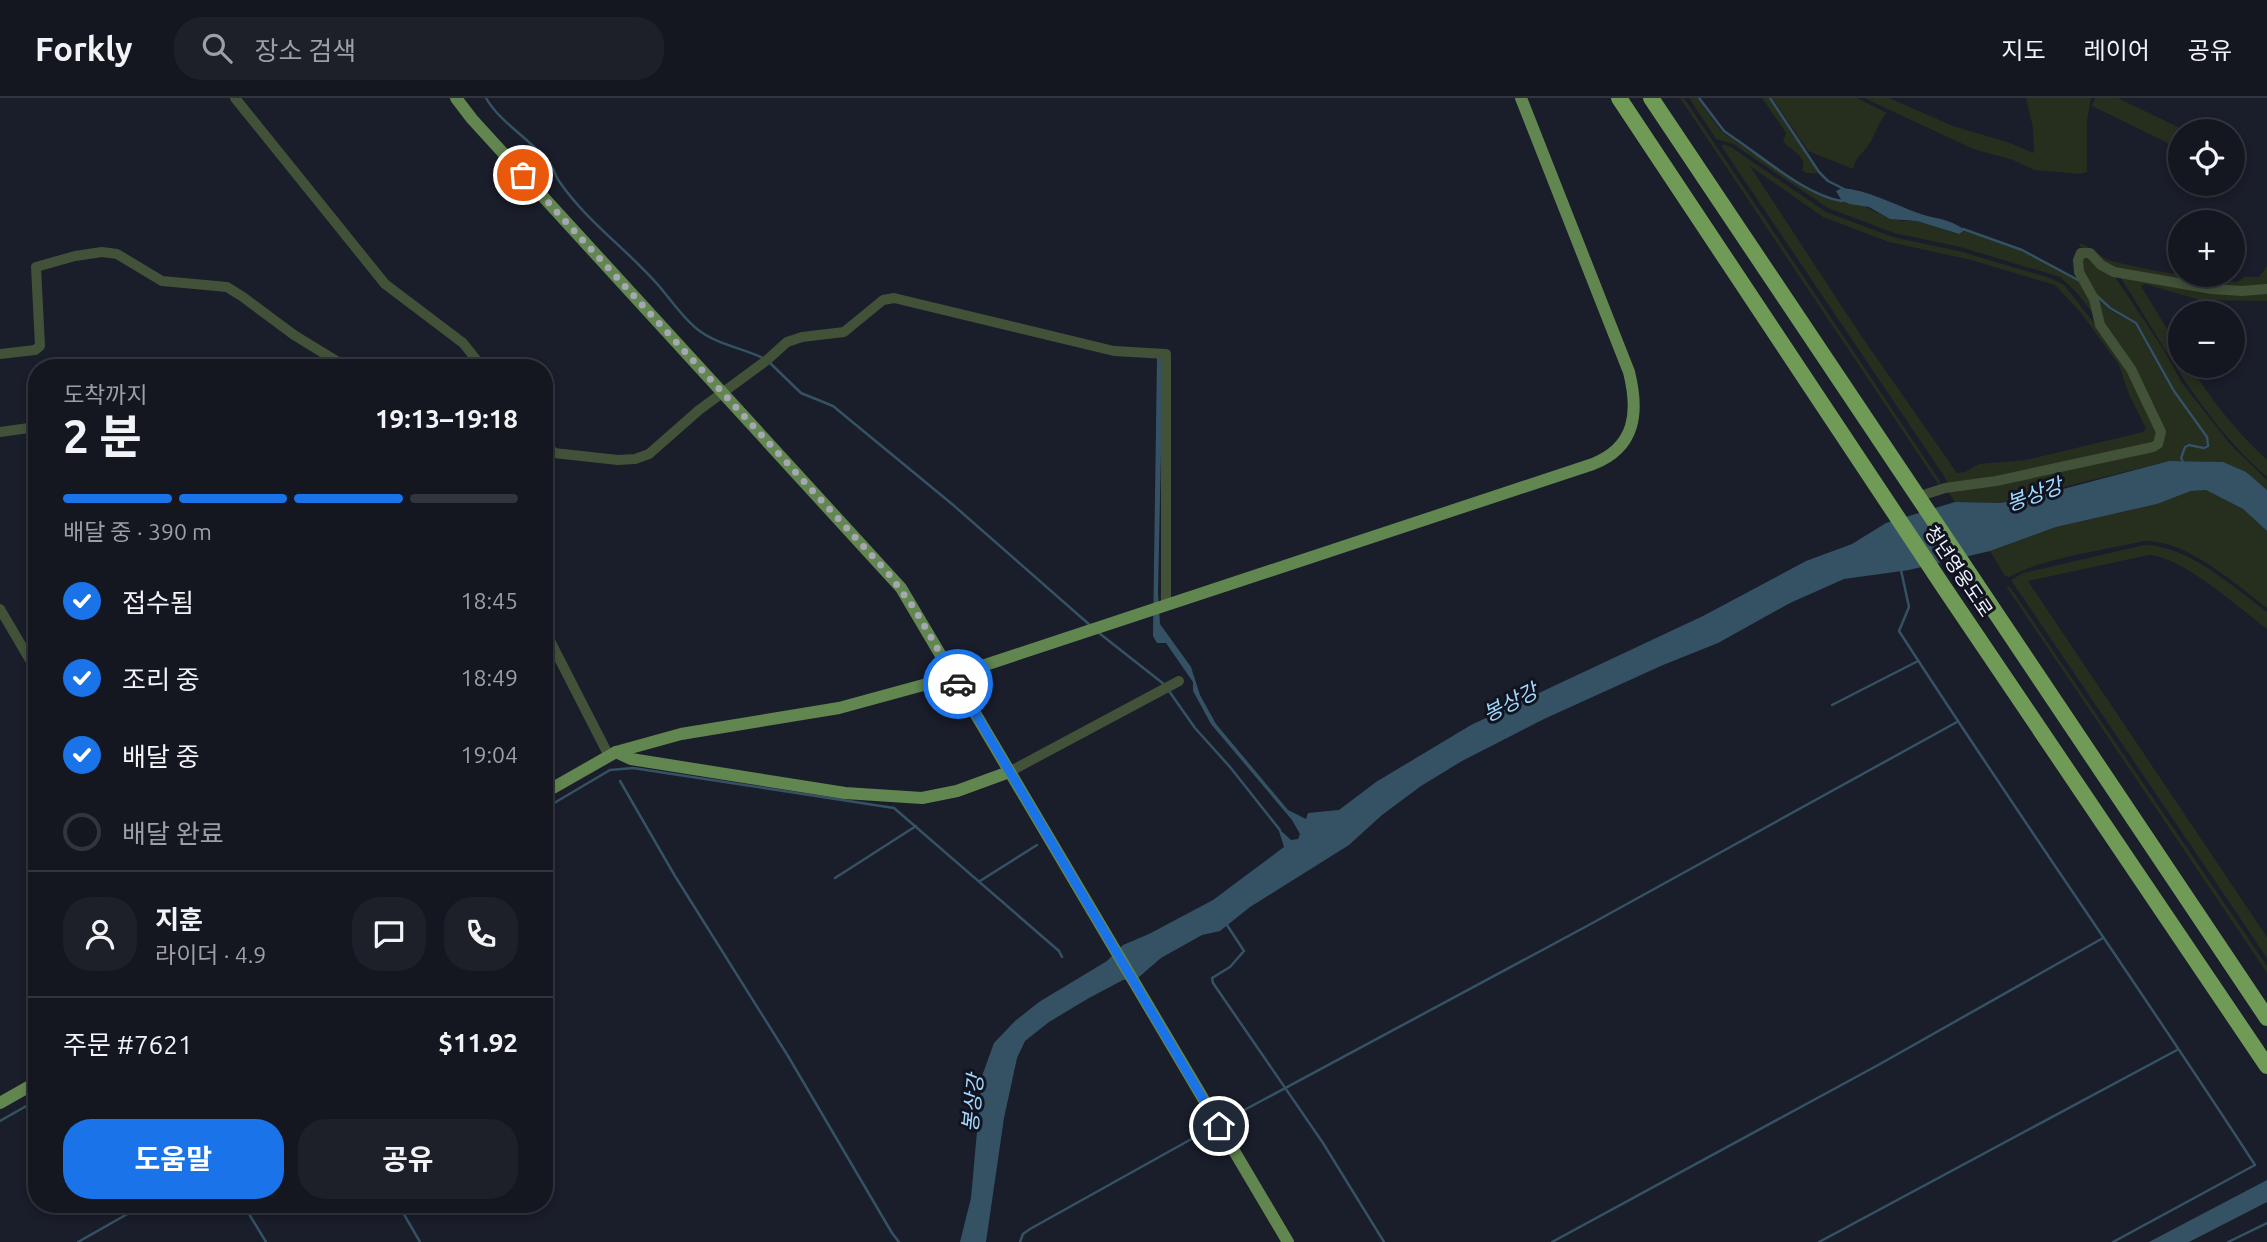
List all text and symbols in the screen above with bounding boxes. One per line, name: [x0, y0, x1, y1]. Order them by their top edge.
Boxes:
search box: [174, 17, 664, 80]
icon: search: [198, 29, 236, 67]
text: Forkly: [35, 30, 132, 67]
text: 장소 검색: [254, 36, 356, 65]
text: 지도: [2001, 37, 2046, 64]
text: 레이어: [2084, 37, 2150, 64]
text: 공유: [2188, 37, 2232, 64]
map controls: [2168, 119, 2245, 378]
button: locate: [2168, 119, 2245, 196]
pin: [493, 145, 553, 205]
icon: bag: [504, 156, 542, 194]
button: +: [2168, 210, 2245, 287]
button: −: [2168, 301, 2245, 378]
text: 도착까지: [63, 382, 148, 407]
text: 19:13–19:18: [375, 404, 518, 433]
text: 2 분: [63, 410, 142, 462]
water label: 봉상강: [2003, 472, 2068, 515]
text: 배달 중 · 390 m: [63, 519, 212, 544]
street label: 청년영웅도로: [1921, 521, 1997, 621]
icon: check: [63, 582, 101, 620]
text: 접수됨: [122, 588, 194, 617]
text: 18:45: [460, 588, 518, 613]
courier: [923, 649, 993, 719]
icon: check: [63, 659, 101, 697]
text: 조리 중: [122, 665, 200, 694]
text: 18:49: [460, 665, 518, 690]
icon: car: [939, 665, 977, 703]
water label: 봉상강: [1479, 677, 1544, 726]
icon: check: [63, 736, 101, 774]
text: 배달 중: [122, 742, 200, 771]
text: 19:04: [460, 742, 518, 767]
text: 배달 완료: [122, 819, 224, 848]
button: person: [63, 897, 137, 971]
button: chat: [352, 897, 426, 971]
button: phone: [444, 897, 518, 971]
text: 지훈: [155, 905, 203, 934]
text: 라이더 · 4.9: [155, 942, 266, 967]
text: $11.92: [438, 1028, 518, 1057]
text: 주문 #7621: [63, 1030, 193, 1059]
water label: 봉상강: [957, 1070, 987, 1133]
pin: [1189, 1096, 1249, 1156]
icon: home: [1200, 1107, 1238, 1145]
button: 도움말: [63, 1119, 284, 1199]
button: 공유: [298, 1119, 518, 1199]

